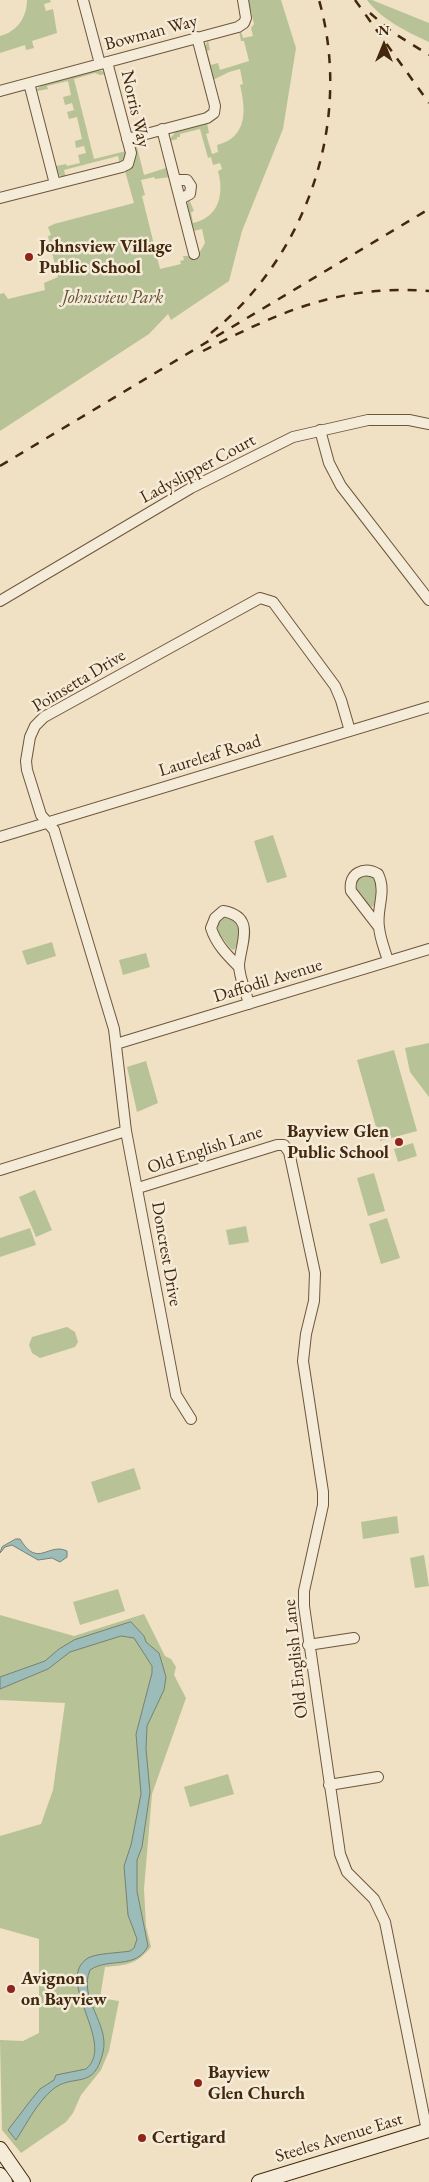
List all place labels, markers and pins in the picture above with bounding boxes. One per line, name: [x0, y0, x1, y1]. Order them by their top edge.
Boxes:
place label: Johnsview Village Public School: [39, 236, 172, 278]
marker: Johnsview Village Public School: [23, 251, 35, 263]
place label: Bayview Glen Public School: [287, 1121, 389, 1164]
marker: Bayview Glen Public School: [393, 1136, 405, 1148]
place label: Avignon on Bayview: [21, 1968, 107, 2010]
marker: Avignon on Bayview: [5, 1983, 17, 1995]
place label: Bayview Glen Church: [208, 2062, 305, 2104]
marker: Bayview Glen Church: [192, 2077, 204, 2089]
place label: Certigard: [152, 2127, 226, 2149]
marker: Certigard: [136, 2132, 148, 2144]

